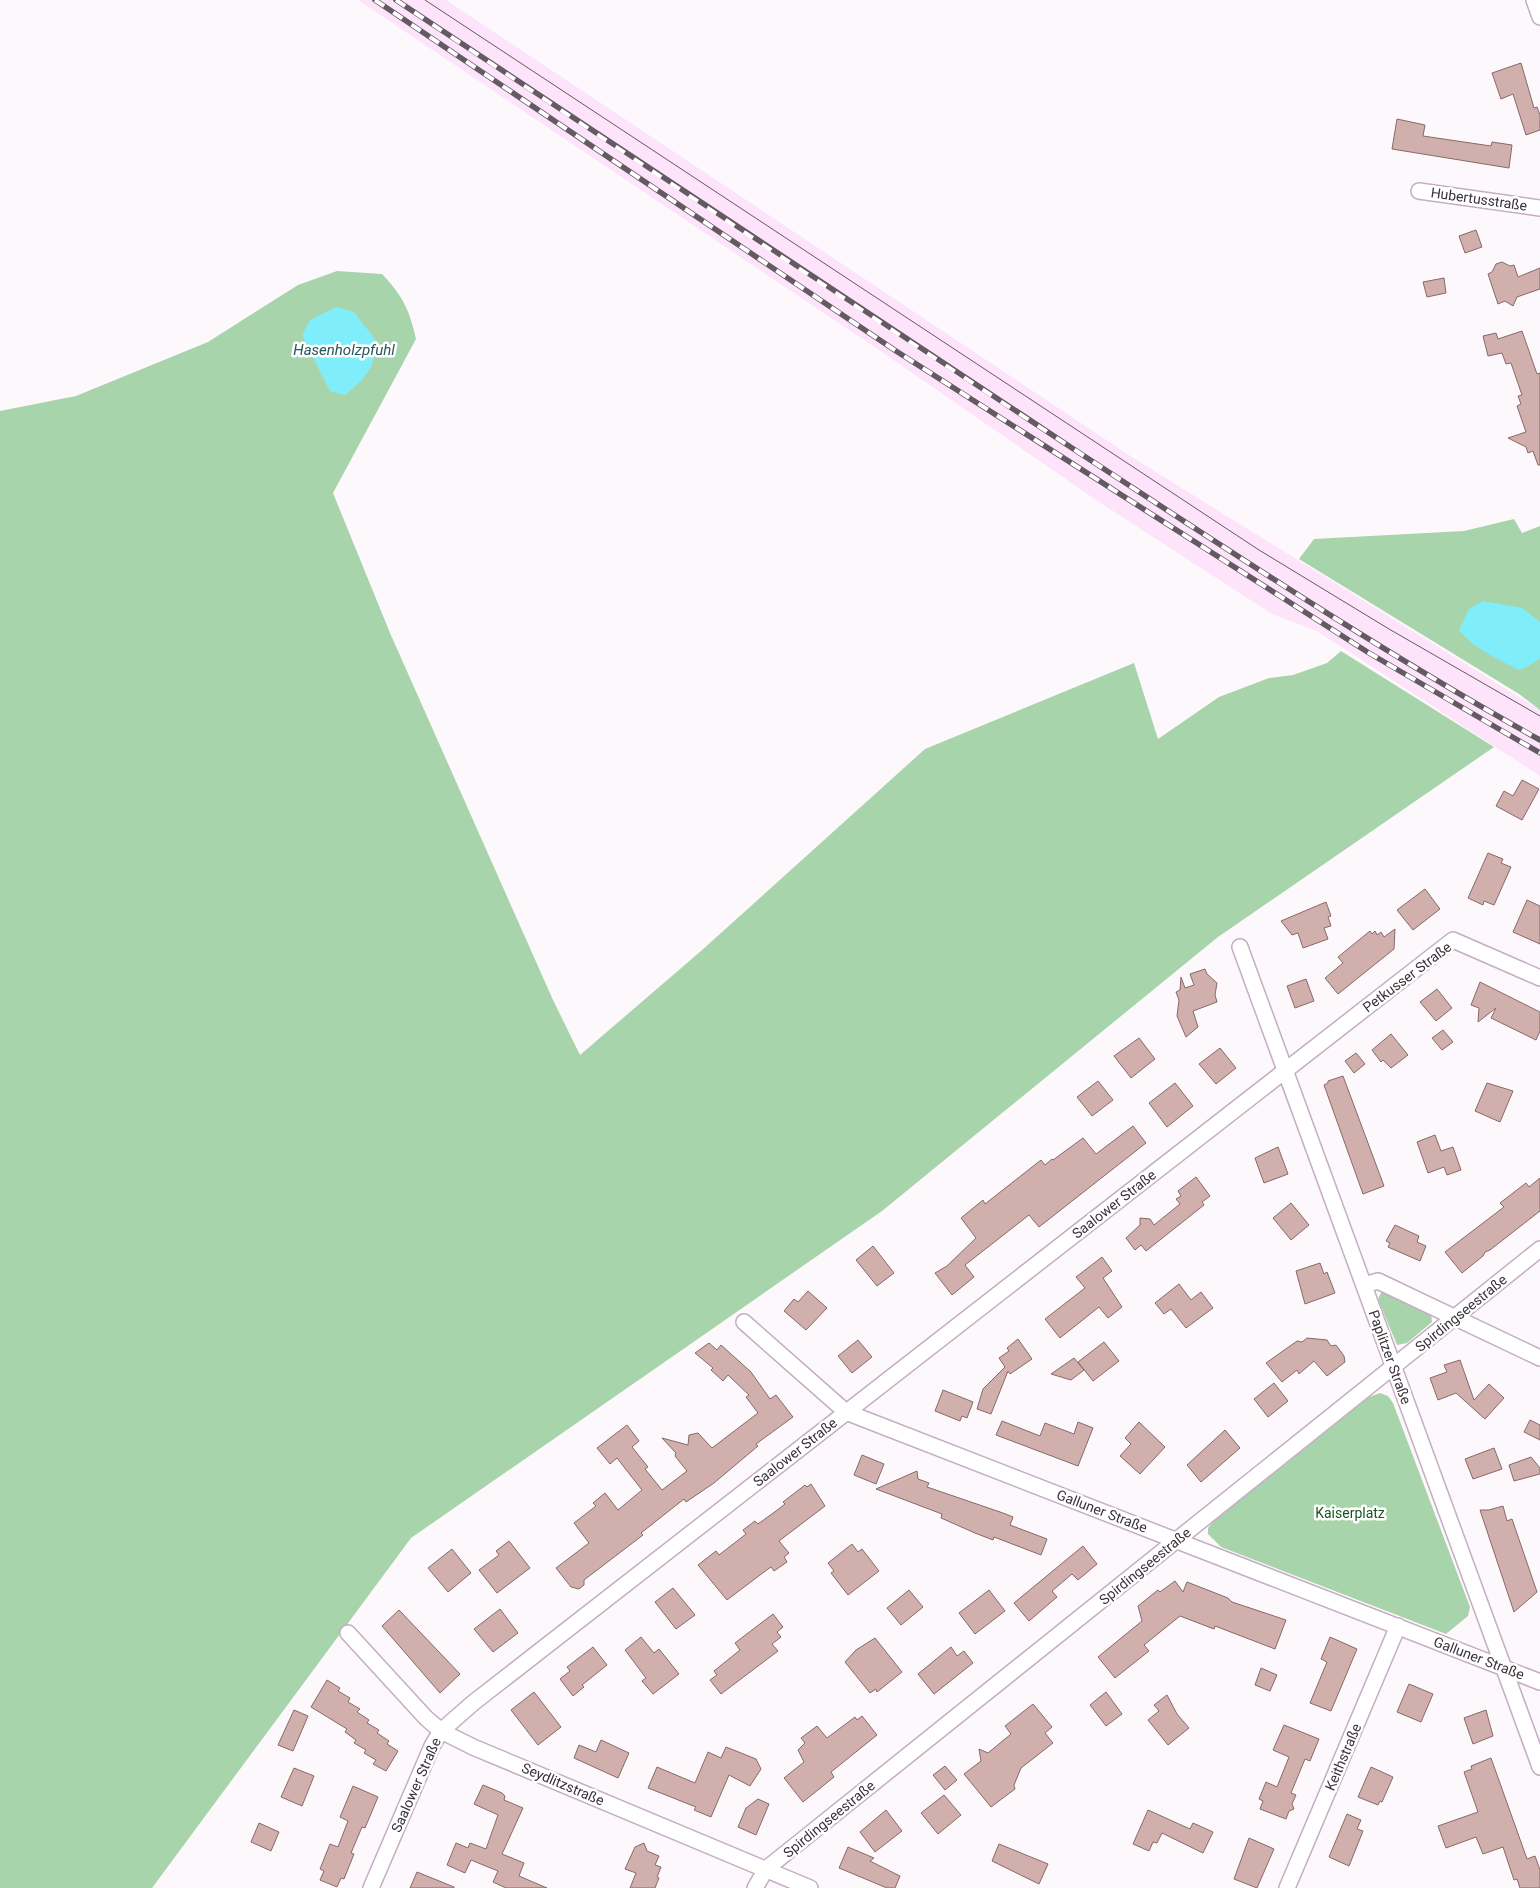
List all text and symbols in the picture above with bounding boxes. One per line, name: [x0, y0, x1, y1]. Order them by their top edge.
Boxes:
street label: Hubertusstraße: [1430, 184, 1528, 214]
water label: Hasenholzpfuhl: [293, 341, 395, 359]
street label: Petkusser Straße: [1360, 939, 1454, 1015]
street label: Saalower Straße: [1069, 1166, 1159, 1242]
street label: Spirdingseestraße: [1412, 1271, 1510, 1355]
street label: Paplitzer Straße: [1366, 1308, 1414, 1406]
street label: Saalower Straße: [750, 1414, 840, 1490]
street label: Galluner Straße: [1054, 1486, 1150, 1536]
park label: Kaiserplatz: [1315, 1505, 1385, 1521]
street label: Spirdingseestraße: [1096, 1524, 1194, 1608]
street label: Galluner Straße: [1431, 1633, 1527, 1683]
street label: Keithstraße: [1322, 1721, 1364, 1793]
street label: Saalower Straße: [388, 1735, 444, 1835]
street label: Seydlitzstraße: [519, 1759, 607, 1809]
street label: Spirdingseestraße: [780, 1777, 878, 1861]

